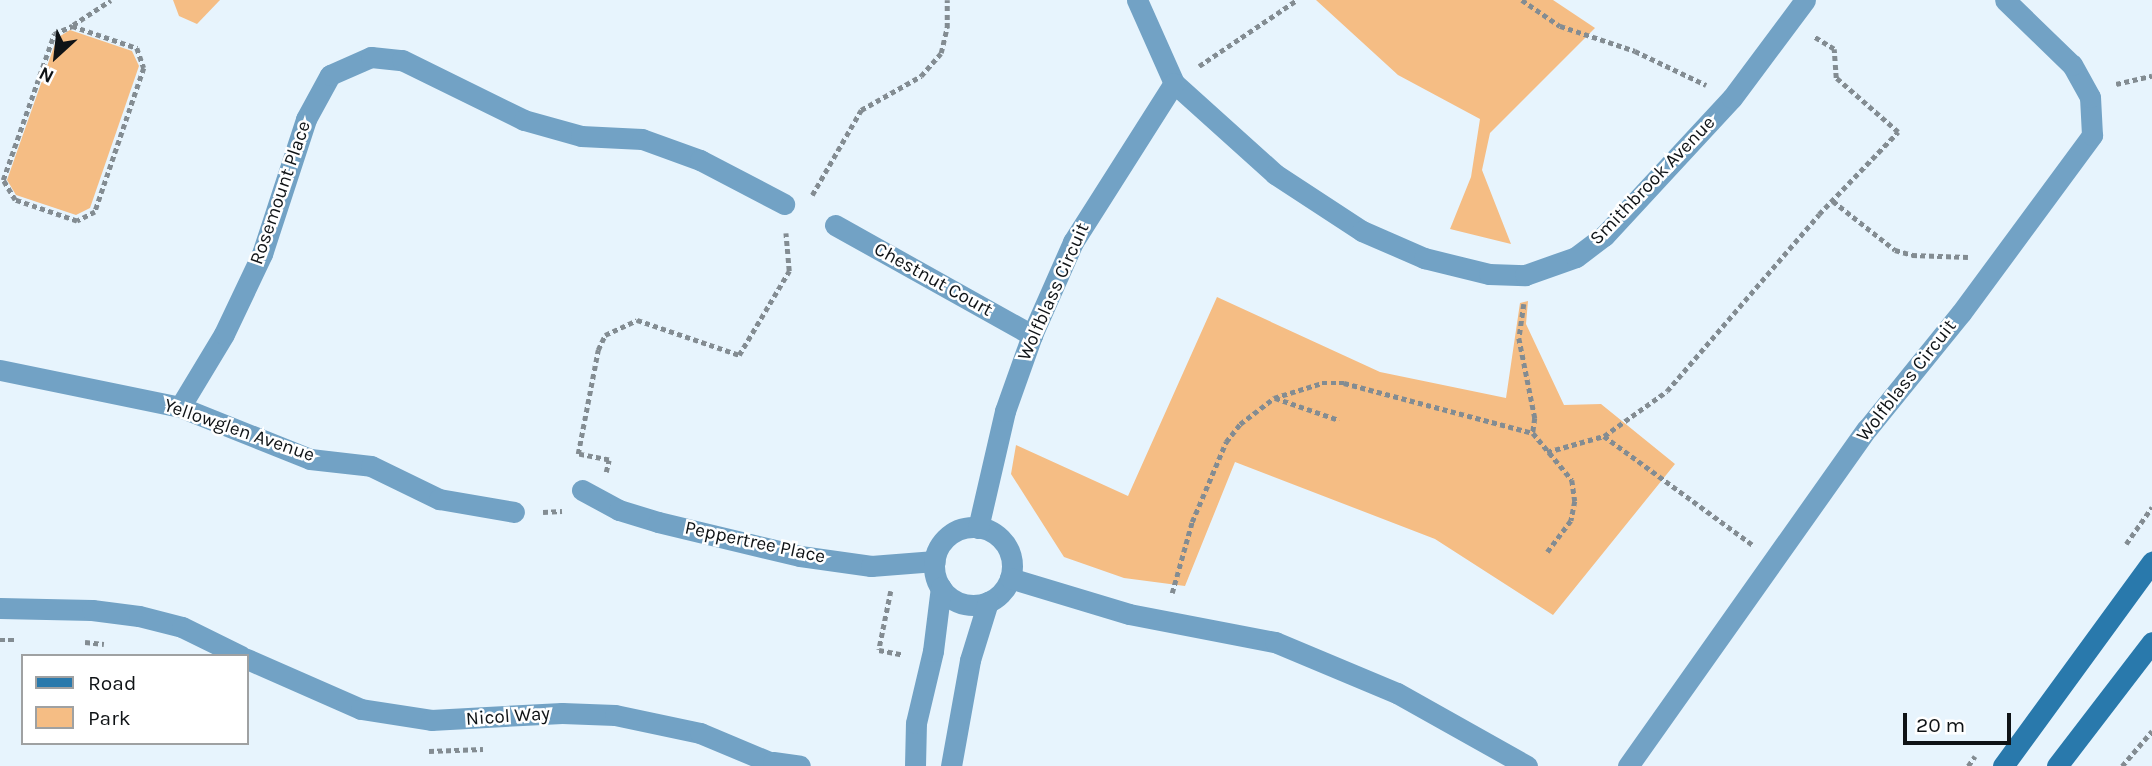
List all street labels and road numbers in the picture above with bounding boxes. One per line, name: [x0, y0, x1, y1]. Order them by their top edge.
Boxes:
street label: Smithbrook Avenue: [1586, 112, 1720, 250]
street label: Rosemount Place: [246, 118, 316, 268]
street label: Wolfblass Circuit: [1013, 220, 1095, 364]
street label: Chestnut Court: [870, 238, 996, 322]
street label: Wolfblass Circuit: [1852, 316, 1962, 446]
street label: Yellowglen Avenue: [161, 394, 317, 468]
street label: Peppertree Place: [683, 517, 827, 569]
street label: Nicol Way: [465, 703, 551, 731]

